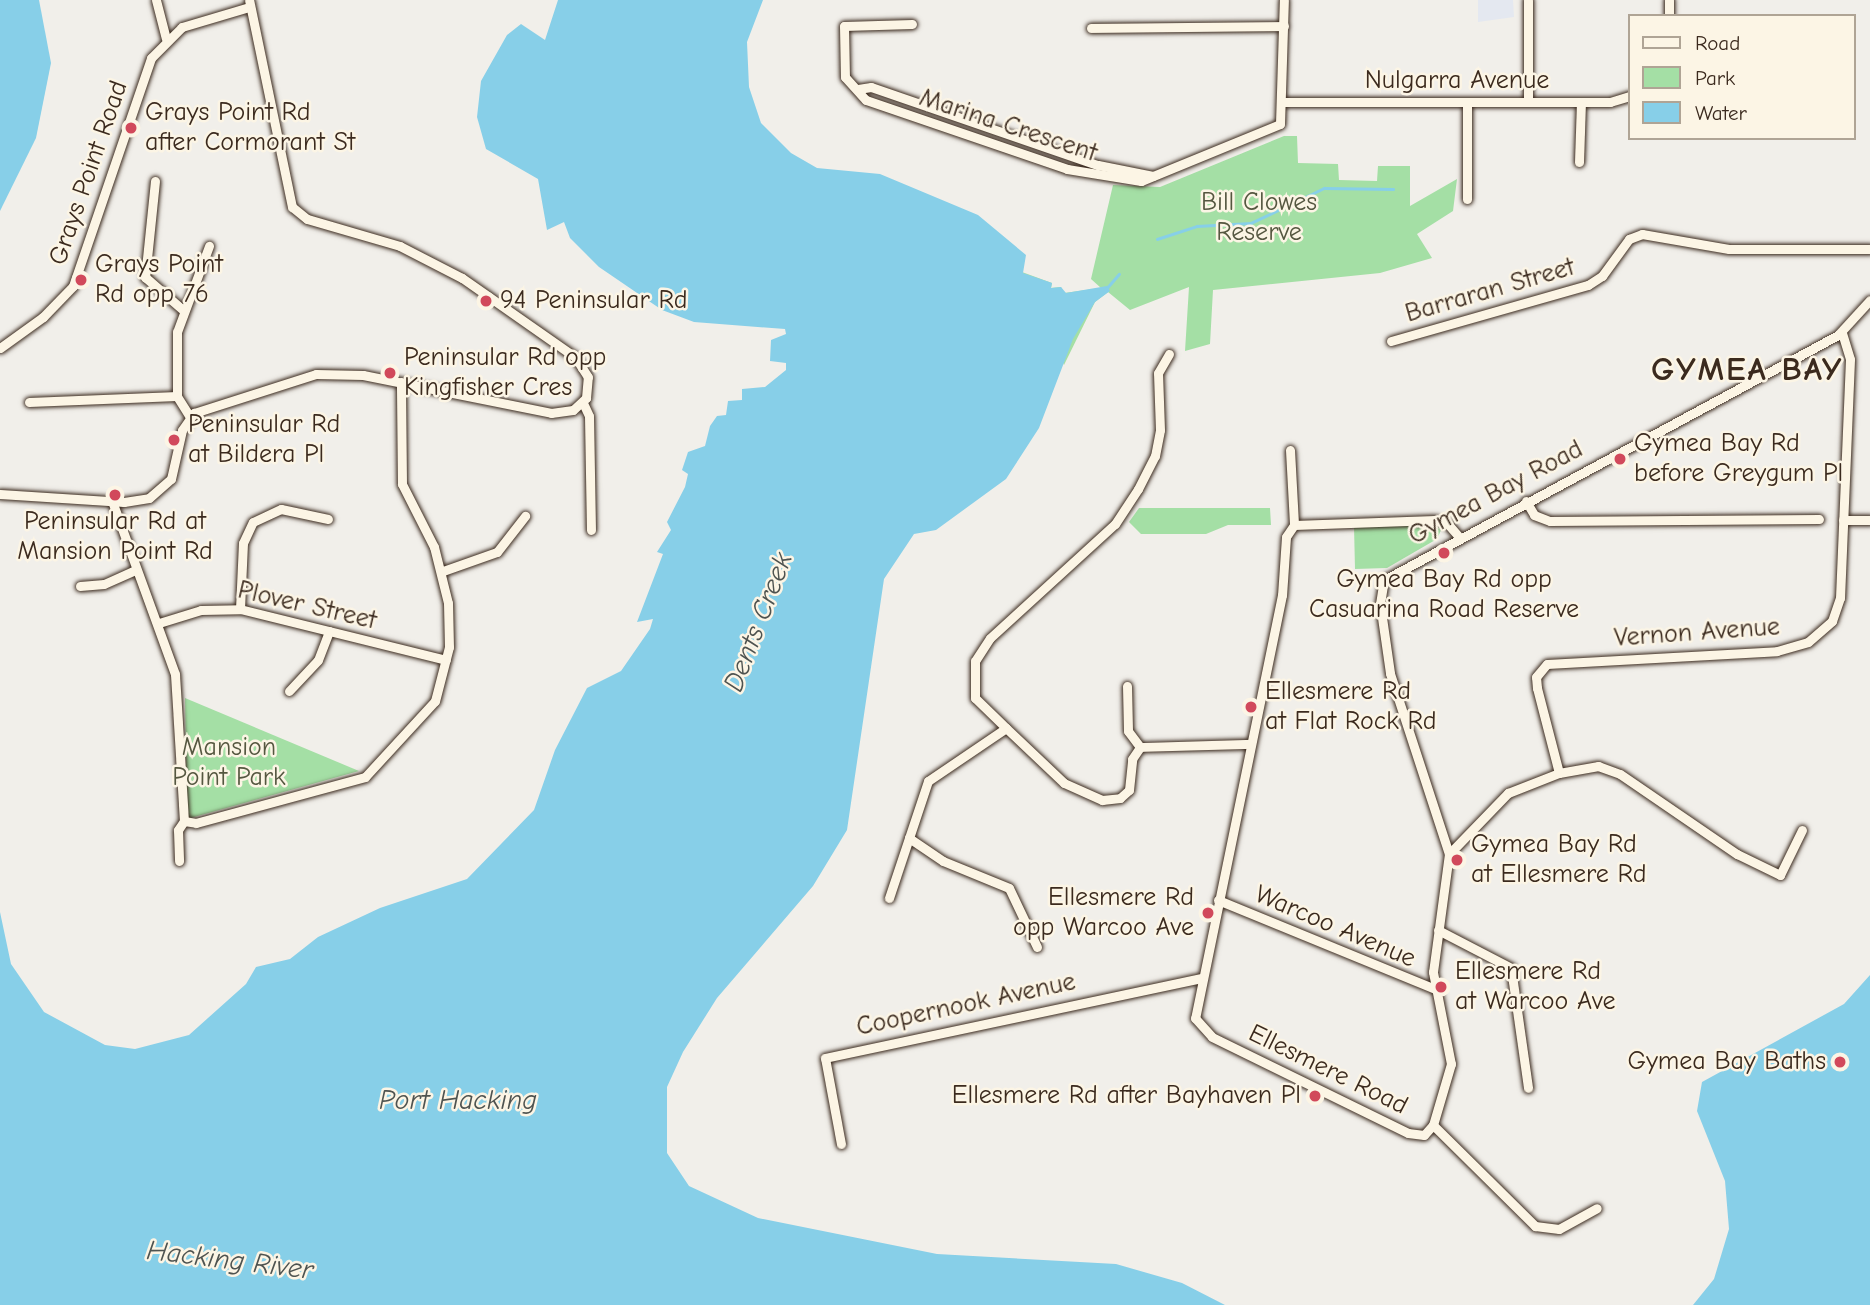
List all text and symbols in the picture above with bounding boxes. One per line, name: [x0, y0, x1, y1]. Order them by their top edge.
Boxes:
legend: [1629, 14, 1856, 140]
text: Road: [1695, 31, 1740, 55]
street label: Nulgarra Avenue: [1365, 65, 1549, 97]
text: Park: [1695, 66, 1735, 90]
street label: Grays Point Road: [43, 77, 135, 269]
street label: Marina Crescent: [915, 83, 1101, 169]
place label: Grays Point Rd after Cormorant St: [145, 97, 355, 158]
text: Water: [1695, 101, 1747, 125]
marker: Grays Point Rd after Cormorant St: [123, 120, 139, 136]
park label: Bill Clowes Reserve: [1201, 187, 1317, 248]
place label: Grays Point Rd opp 76: [95, 249, 223, 310]
street label: Barraran Street: [1402, 252, 1578, 330]
marker: Grays Point Rd opp 76: [73, 272, 89, 288]
place label: 94 Peninsular Rd: [500, 285, 687, 317]
marker: 94 Peninsular Rd: [478, 293, 494, 309]
place label: Peninsular Rd opp Kingfisher Cres: [404, 342, 606, 404]
district label: GYMEA BAY: [1652, 350, 1842, 390]
marker: Peninsular Rd opp Kingfisher Cres: [382, 365, 398, 381]
place label: Peninsular Rd at Bildera Pl: [188, 409, 340, 471]
place label: Gymea Bay Rd before Greygum Pl: [1634, 428, 1843, 490]
marker: Peninsular Rd at Bildera Pl: [166, 432, 182, 448]
street label: Gymea Bay Road: [1404, 434, 1588, 552]
marker: Gymea Bay Rd before Greygum Pl: [1612, 451, 1628, 467]
marker: Peninsular Rd at Mansion Point Rd: [107, 487, 123, 503]
place label: Peninsular Rd at Mansion Point Rd: [17, 506, 213, 568]
marker: Gymea Bay Rd opp Casuarina Road Reserve: [1436, 545, 1452, 561]
water label: Dents Creek: [716, 548, 800, 696]
place label: Gymea Bay Rd opp Casuarina Road Reserve: [1309, 564, 1579, 626]
street label: Plover Street: [235, 575, 379, 637]
street label: Vernon Avenue: [1613, 612, 1781, 654]
place label: Ellesmere Rd at Flat Rock Rd: [1265, 676, 1436, 738]
marker: Ellesmere Rd at Flat Rock Rd: [1243, 699, 1259, 715]
park label: Mansion Point Park: [172, 732, 286, 794]
place label: Gymea Bay Rd at Ellesmere Rd: [1471, 829, 1646, 890]
marker: Gymea Bay Rd at Ellesmere Rd: [1449, 852, 1465, 868]
street label: Warcoo Avenue: [1250, 879, 1420, 975]
place label: Ellesmere Rd opp Warcoo Ave: [1013, 882, 1194, 944]
marker: Ellesmere Rd opp Warcoo Ave: [1200, 905, 1216, 921]
place label: Ellesmere Rd at Warcoo Ave: [1455, 956, 1615, 1018]
street label: Coopernook Avenue: [854, 967, 1078, 1043]
marker: Ellesmere Rd at Warcoo Ave: [1433, 979, 1449, 995]
street label: Ellesmere Road: [1243, 1018, 1413, 1122]
place label: Gymea Bay Baths: [1628, 1046, 1826, 1078]
marker: Gymea Bay Baths: [1832, 1054, 1848, 1070]
place label: Ellesmere Rd after Bayhaven Pl: [952, 1080, 1301, 1112]
water label: Port Hacking: [379, 1083, 537, 1117]
marker: Ellesmere Rd after Bayhaven Pl: [1307, 1088, 1323, 1104]
water label: Hacking River: [145, 1233, 315, 1287]

